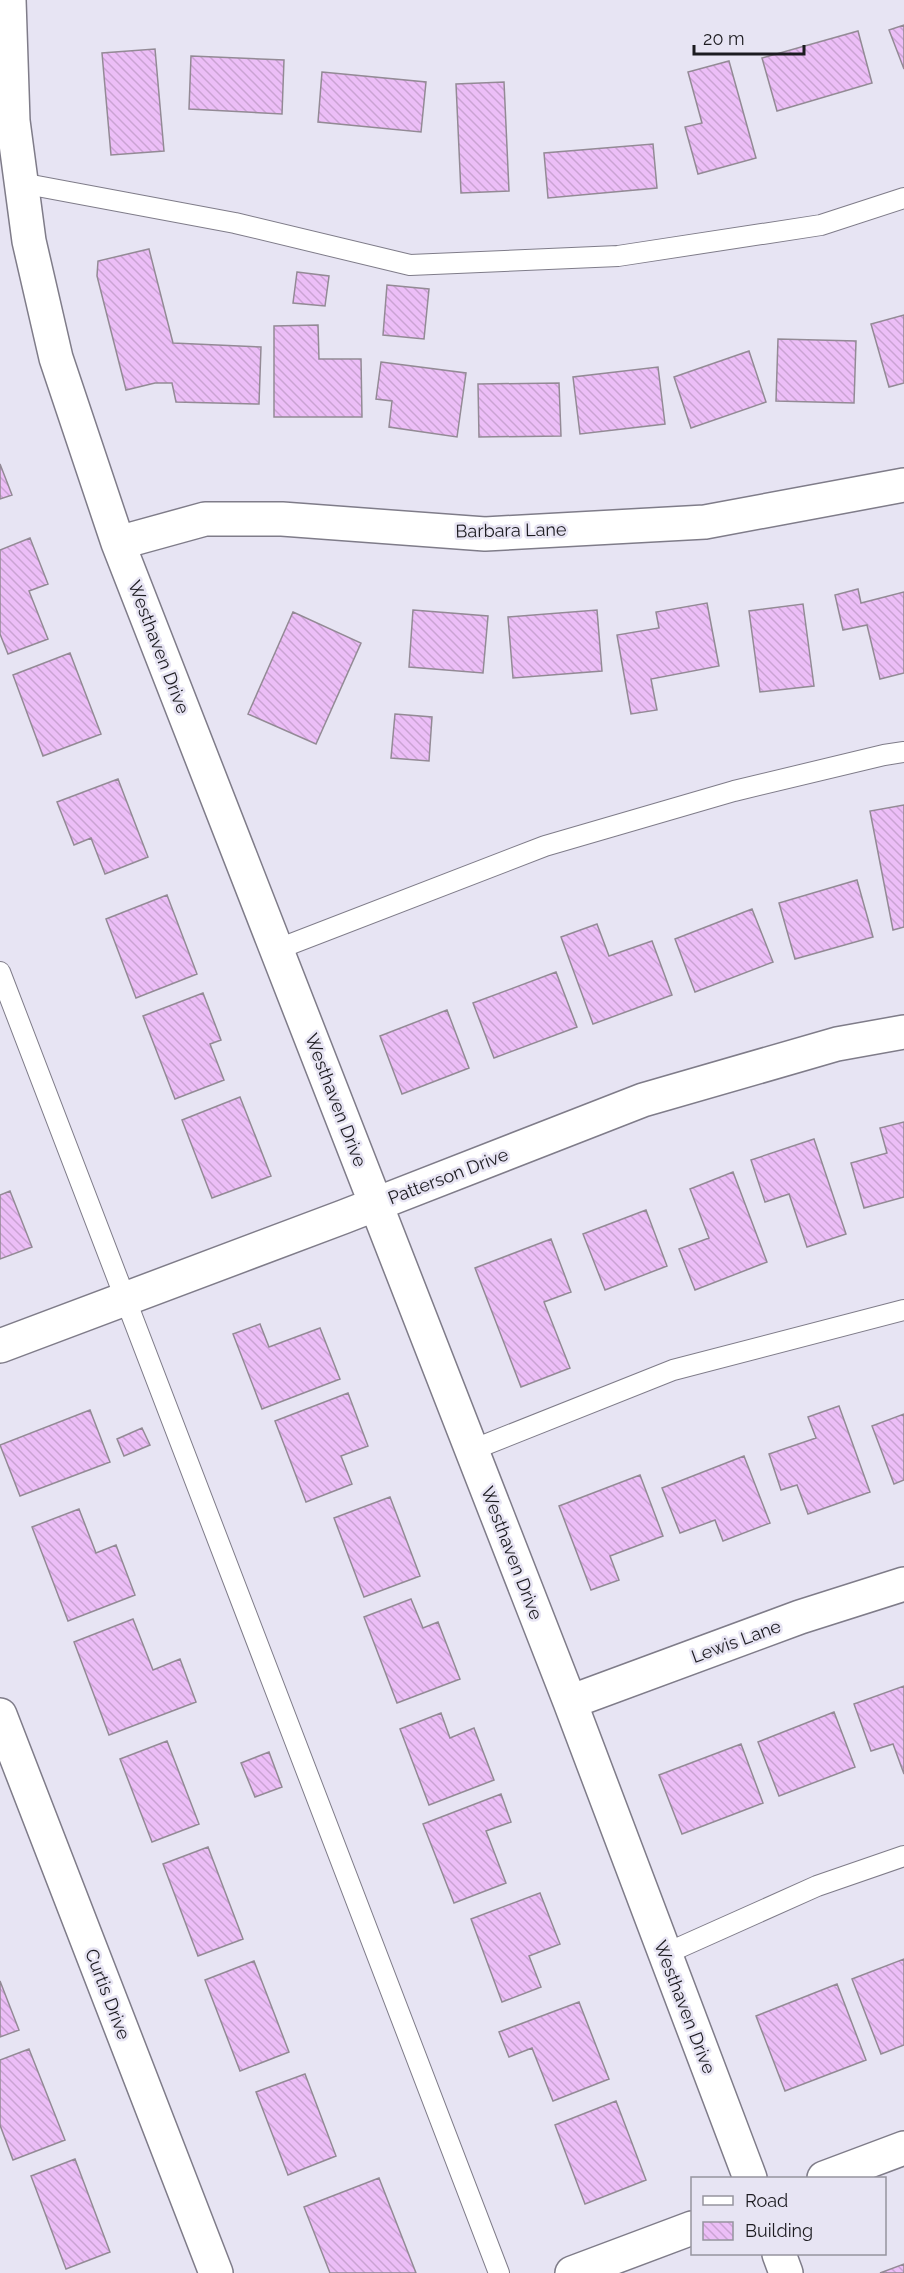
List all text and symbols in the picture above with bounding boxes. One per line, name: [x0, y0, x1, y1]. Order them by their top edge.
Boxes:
scale bar: [694, 18, 804, 56]
text: 20 m: [703, 28, 745, 49]
street label: Barbara Lane: [455, 519, 567, 541]
street label: Westhaven Drive: [124, 578, 194, 717]
street label: Westhaven Drive: [301, 1031, 371, 1170]
street label: Patterson Drive: [385, 1143, 511, 1209]
street label: Westhaven Drive: [477, 1484, 547, 1623]
street label: Lewis Lane: [688, 1615, 784, 1667]
street label: Westhaven Drive: [650, 1938, 720, 2077]
street label: Curtis Drive: [81, 1946, 135, 2043]
legend: [691, 2177, 886, 2255]
text: Road: [745, 2190, 788, 2211]
text: Building: [745, 2220, 813, 2241]

